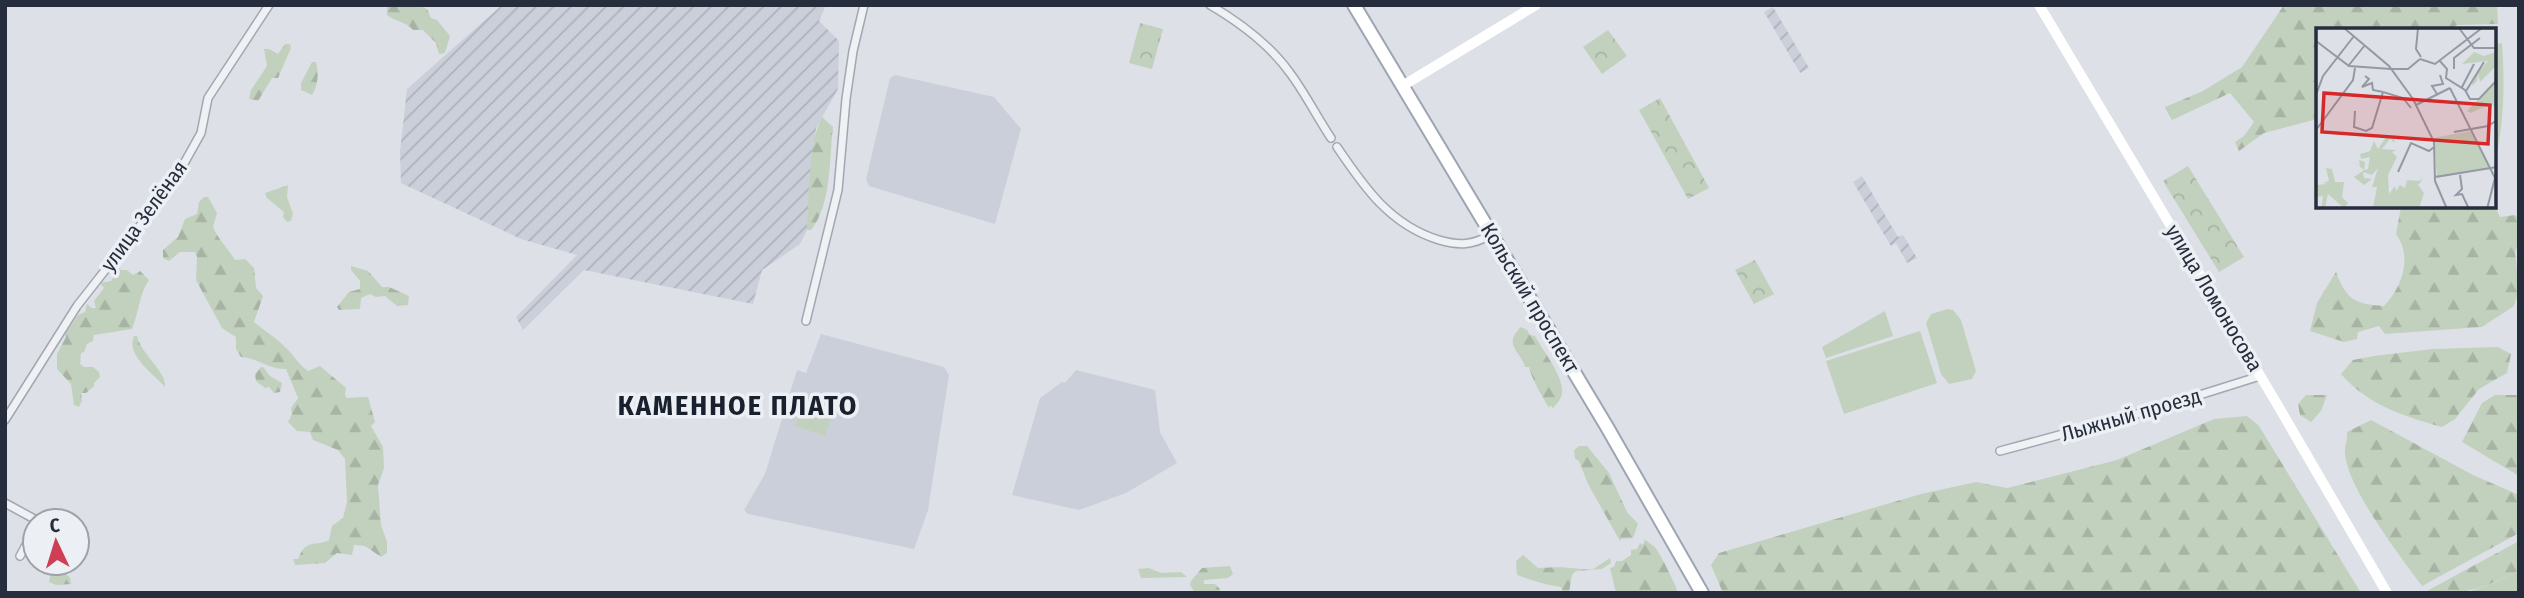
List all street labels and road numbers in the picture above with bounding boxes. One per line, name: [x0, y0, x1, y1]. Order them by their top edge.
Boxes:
street label: улица Зелёная: [95, 155, 193, 277]
street label: Кольский проспект: [1475, 218, 1585, 378]
street label: улица Ломоносова: [2160, 220, 2268, 376]
street label: Лыжный проезд: [2058, 383, 2204, 447]

